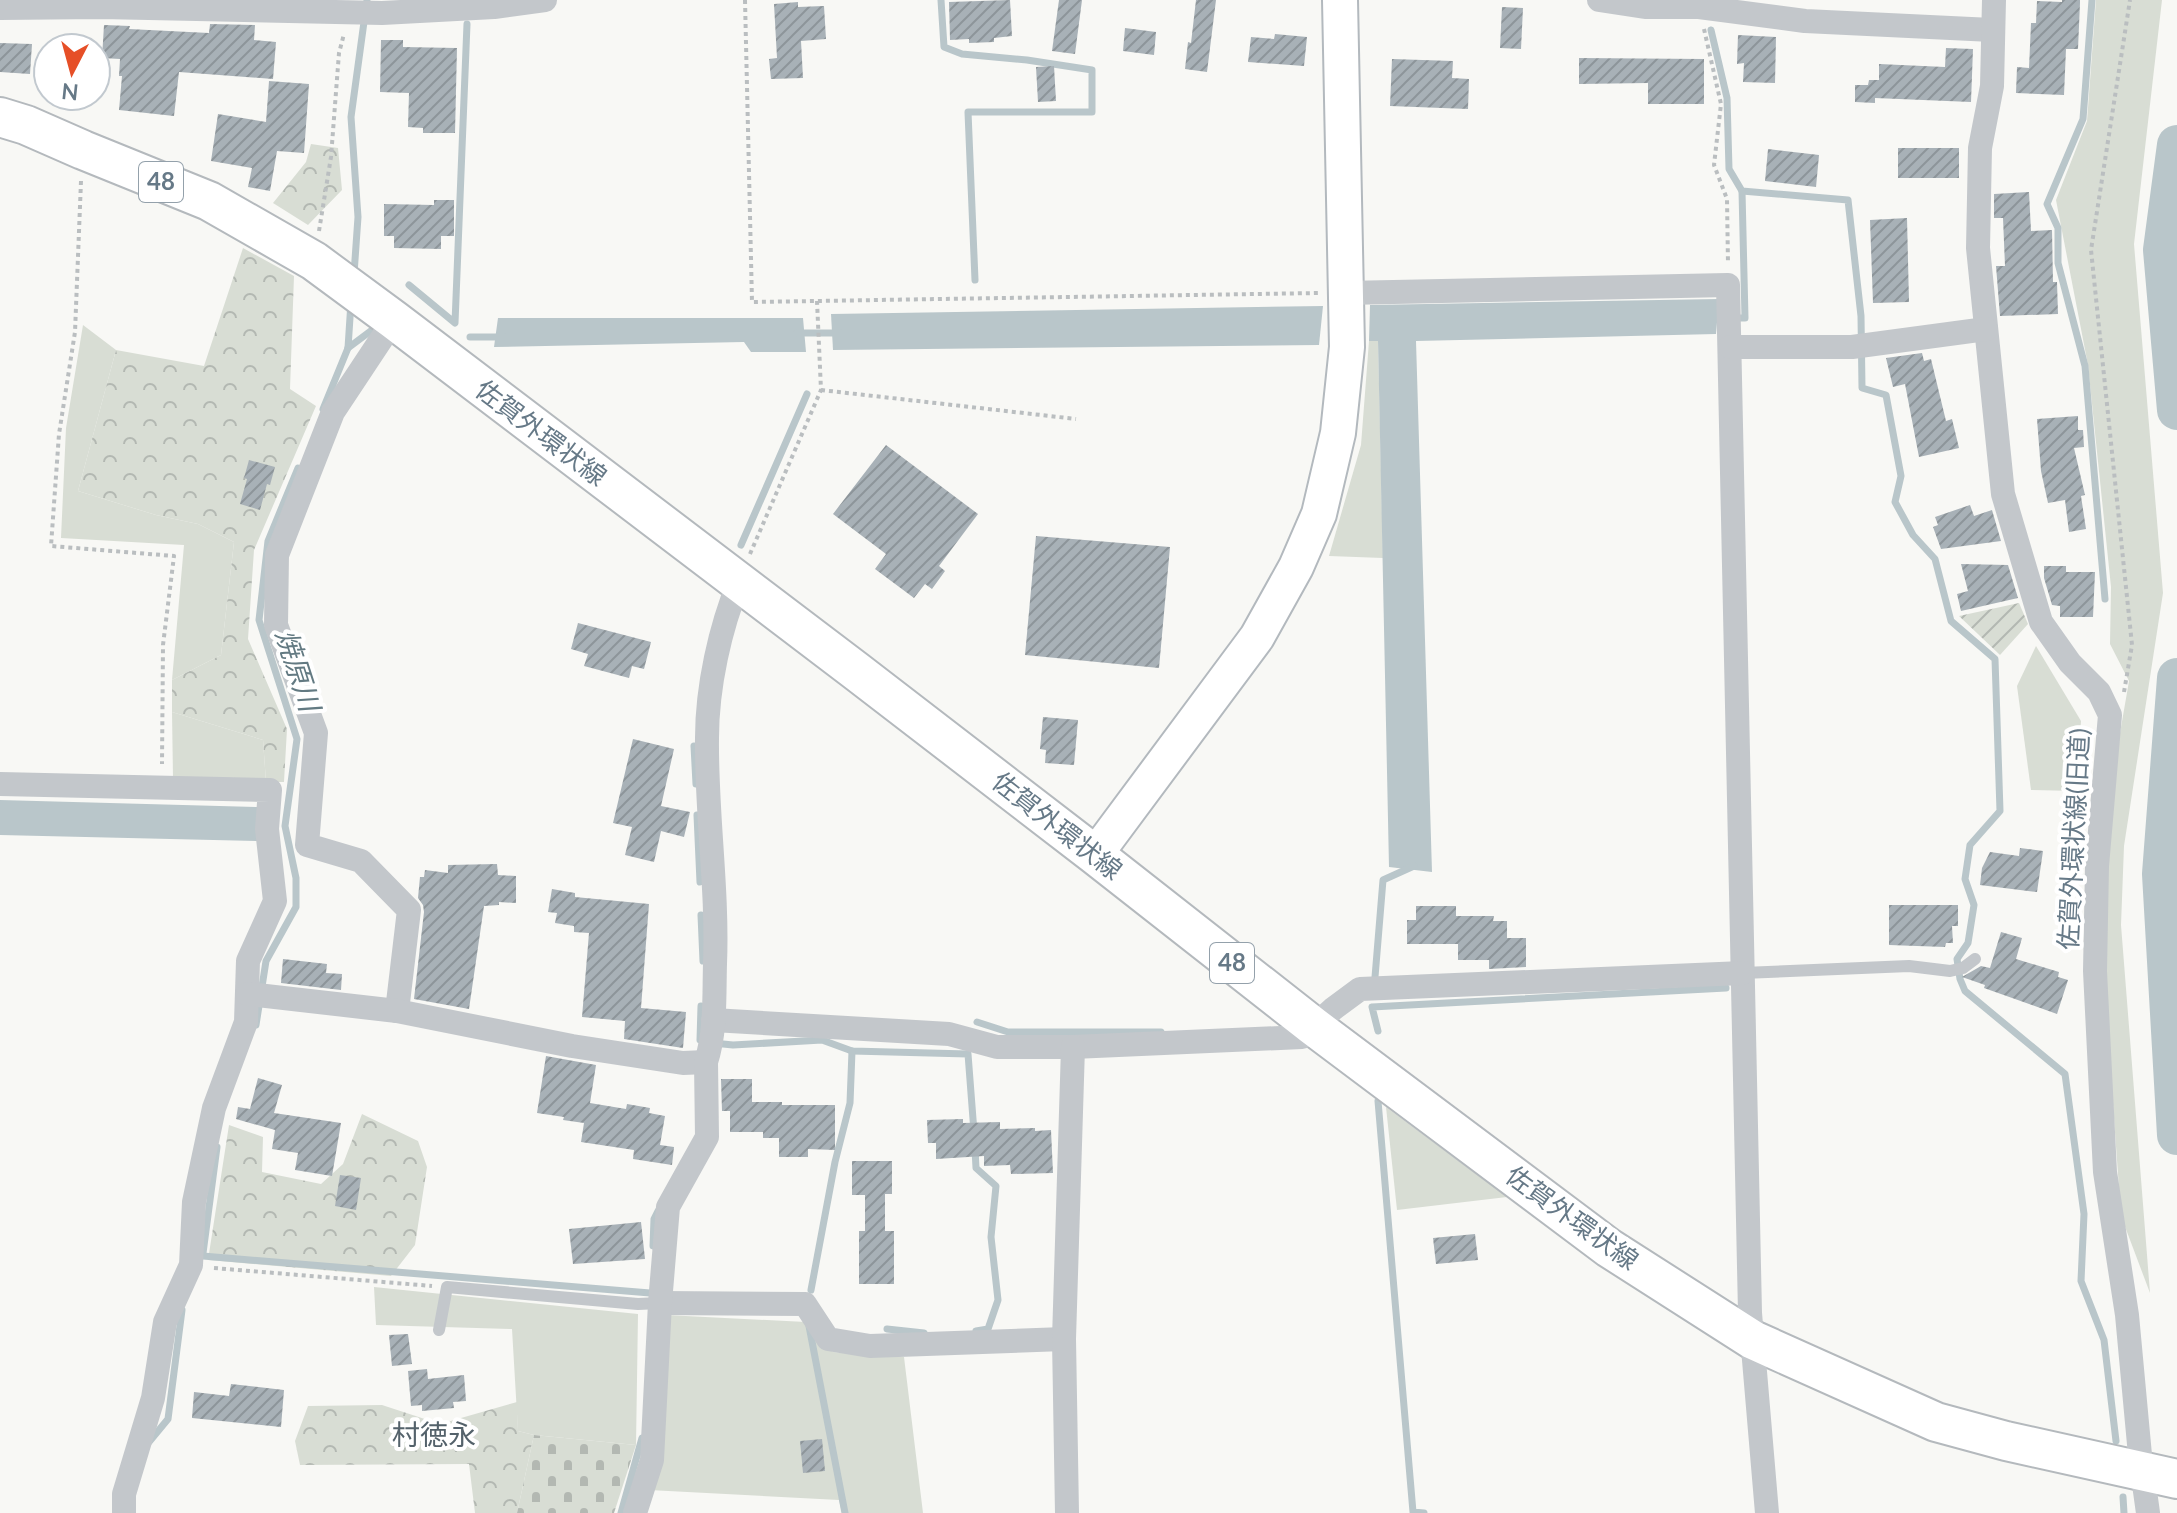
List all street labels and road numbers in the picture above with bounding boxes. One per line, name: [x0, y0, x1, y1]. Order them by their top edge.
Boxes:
road number: 48: [139, 162, 183, 202]
street label: 佐賀外環状線: [470, 372, 614, 492]
street label: 佐賀外環状線(旧道): [2051, 727, 2095, 951]
street label: 佐賀外環状線: [986, 765, 1129, 886]
road number: 48: [1210, 943, 1254, 983]
street label: 佐賀外環状線: [1500, 1158, 1645, 1276]

